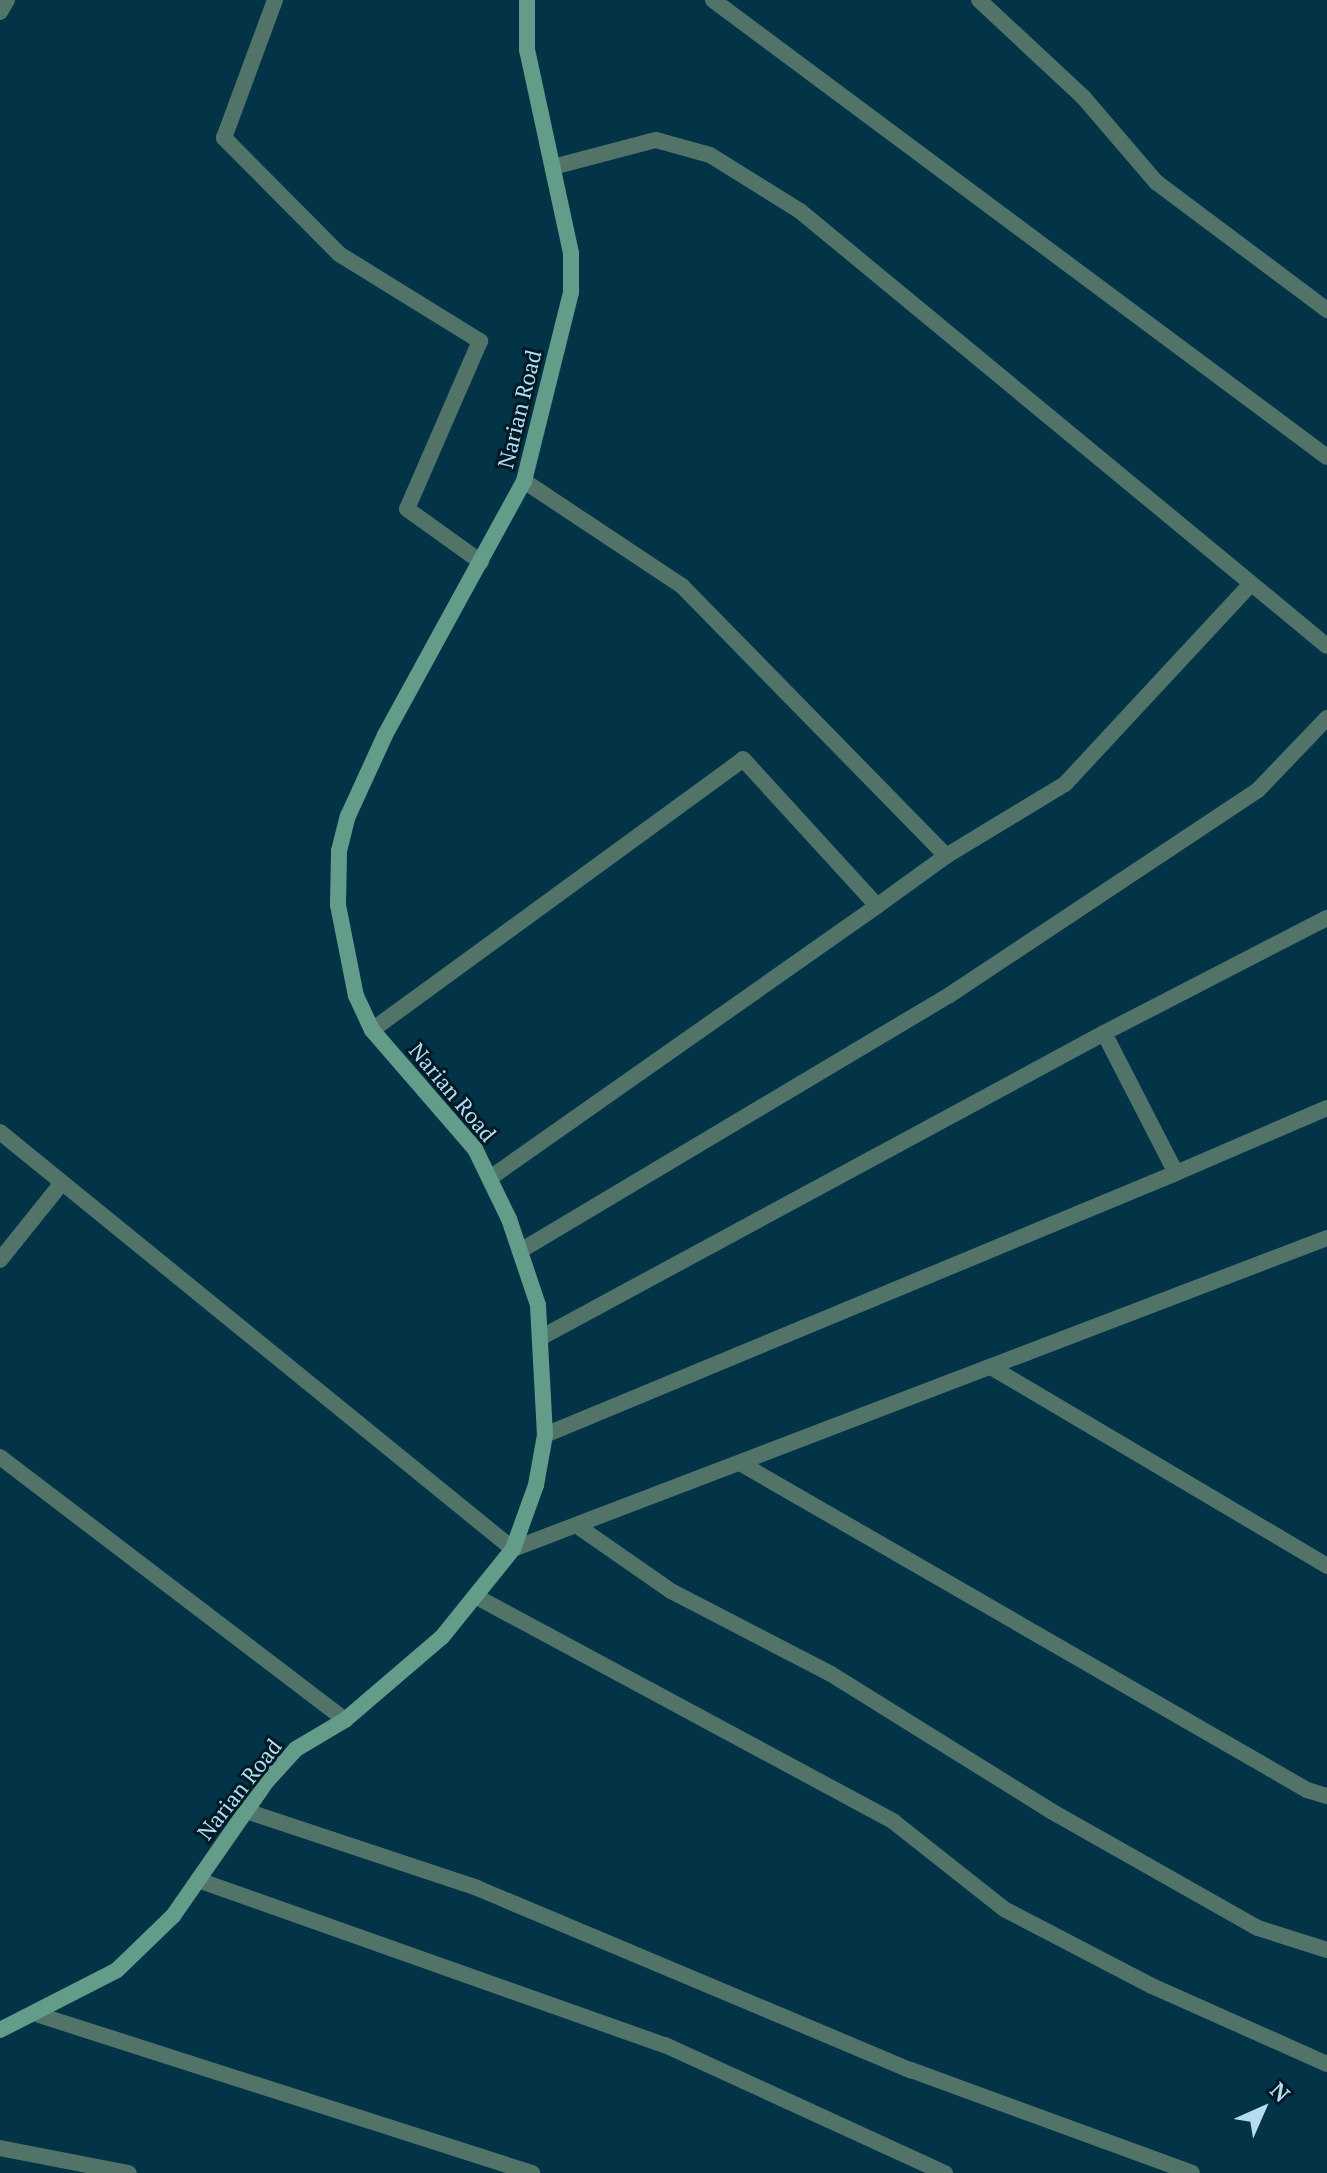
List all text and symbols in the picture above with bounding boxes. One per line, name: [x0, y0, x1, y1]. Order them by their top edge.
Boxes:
street label: Narian Road: [492, 347, 546, 471]
street label: Narian Road: [404, 1037, 502, 1147]
street label: Narian Road: [191, 1733, 287, 1845]
north arrow: [1223, 2069, 1303, 2149]
text: N: [1264, 2076, 1296, 2108]

